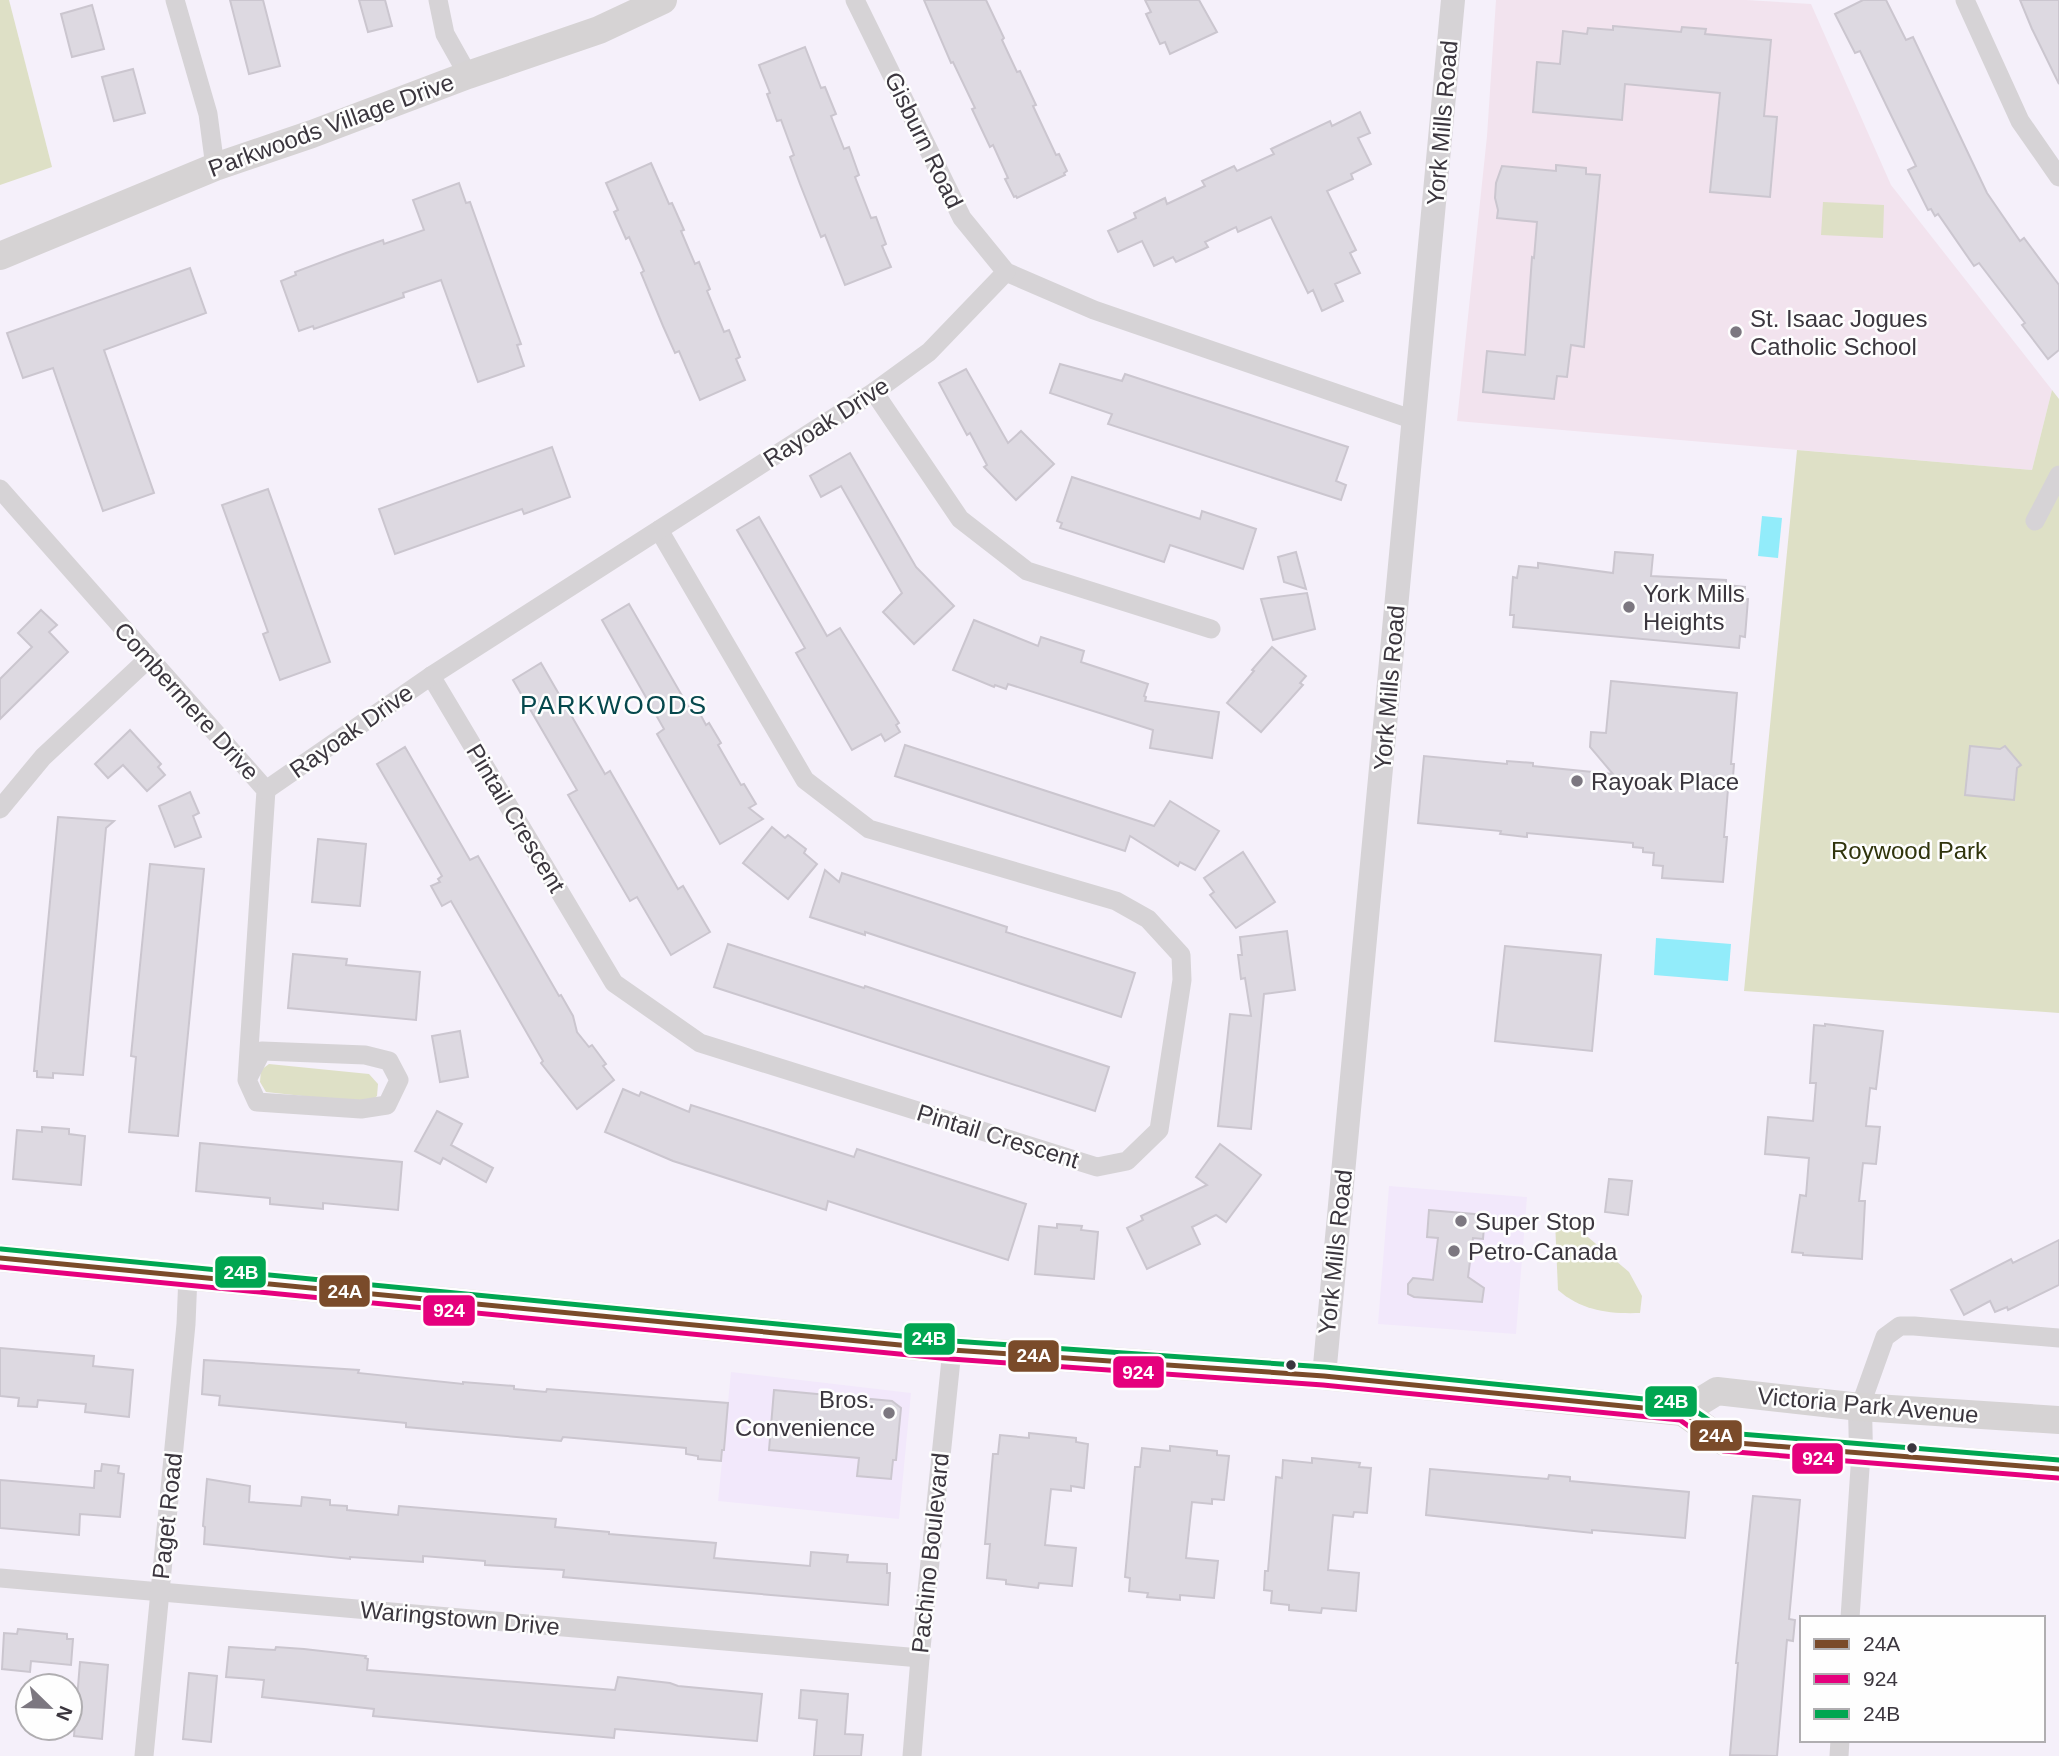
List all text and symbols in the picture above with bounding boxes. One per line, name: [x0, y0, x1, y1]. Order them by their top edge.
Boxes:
street label: York Mills Road: [1421, 39, 1463, 207]
street label: Parkwoods Village Drive: [204, 68, 458, 182]
street label: Gisburn Road: [879, 68, 969, 212]
place label: St. Isaac Jogues Catholic School: [1750, 305, 1927, 360]
marker: St. Isaac Jogues Catholic School: [1728, 324, 1744, 340]
street label: Rayoak Drive: [758, 371, 894, 473]
place label: York Mills Heights: [1643, 580, 1745, 635]
marker: York Mills Heights: [1621, 599, 1637, 615]
street label: York Mills Road: [1368, 604, 1410, 772]
street label: Combermere Drive: [109, 617, 265, 785]
street label: Rayoak Drive: [284, 679, 418, 783]
district label: PARKWOODS: [520, 690, 708, 720]
street label: Pintail Crescent: [461, 739, 571, 897]
place label: Rayoak Place: [1591, 768, 1739, 795]
marker: Rayoak Place: [1569, 773, 1585, 789]
park label: Roywood Park: [1831, 837, 1988, 864]
street label: Pintail Crescent: [914, 1099, 1083, 1174]
street label: York Mills Road: [1313, 1168, 1357, 1336]
place label: Super Stop: [1475, 1208, 1595, 1235]
marker: Super Stop: [1453, 1213, 1469, 1229]
place label: Petro-Canada: [1468, 1238, 1618, 1265]
marker: Petro-Canada: [1446, 1243, 1462, 1259]
line badge: 24B: [214, 1255, 267, 1289]
text: 24B: [224, 1262, 258, 1283]
line badge: 24A: [318, 1274, 371, 1308]
text: 24A: [328, 1281, 363, 1302]
line badge: 924: [422, 1294, 476, 1327]
text: 924: [433, 1300, 465, 1321]
line badge: 24B: [903, 1322, 956, 1356]
text: 24B: [912, 1328, 946, 1349]
line badge: 24A: [1007, 1339, 1060, 1373]
text: 24A: [1017, 1345, 1052, 1366]
line badge: 924: [1112, 1355, 1165, 1389]
unlabelled marker: [1284, 1358, 1298, 1372]
text: 924: [1122, 1362, 1154, 1383]
street label: Victoria Park Avenue: [1756, 1382, 1980, 1428]
line badge: 24B: [1644, 1385, 1698, 1418]
place label: Bros. Convenience: [735, 1386, 875, 1441]
text: 24B: [1654, 1391, 1688, 1412]
marker: Bros. Convenience: [881, 1405, 897, 1421]
line badge: 24A: [1689, 1419, 1743, 1452]
text: 24A: [1699, 1425, 1734, 1446]
unlabelled marker: [1905, 1441, 1919, 1455]
line badge: 924: [1791, 1442, 1844, 1475]
text: 924: [1802, 1448, 1834, 1469]
street label: Pachino Boulevard: [906, 1451, 954, 1655]
street label: Paget Road: [147, 1452, 187, 1580]
street label: Waringstown Drive: [359, 1596, 561, 1640]
legend: [1800, 1616, 2045, 1742]
text: 24A: [1863, 1632, 1900, 1655]
text: 924: [1863, 1667, 1898, 1690]
north arrow: [14, 1672, 84, 1742]
text: 24B: [1863, 1702, 1900, 1725]
text: N: [52, 1703, 77, 1724]

